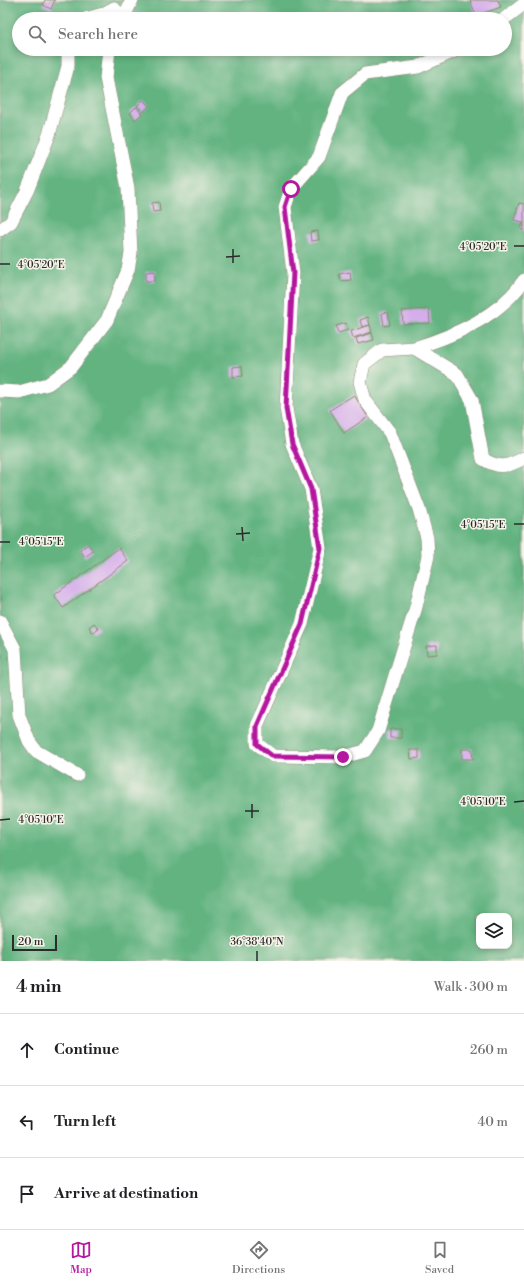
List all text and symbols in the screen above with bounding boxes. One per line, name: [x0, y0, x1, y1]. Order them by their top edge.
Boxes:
search box: [12, 12, 512, 56]
icon: search: [26, 23, 48, 45]
text: Search here: [58, 25, 138, 44]
route start: [282, 180, 300, 198]
text: 4°05'20"E: [459, 241, 507, 253]
text: 4°05'20"E: [17, 259, 65, 271]
text: 4°05'15"E: [461, 519, 505, 531]
text: 4°05'15"E: [19, 536, 63, 548]
route end: [334, 748, 352, 766]
text: 4°05'10"E: [460, 796, 506, 808]
text: 4°05'10"E: [18, 814, 64, 826]
map controls: [476, 913, 512, 949]
button: layers: [476, 913, 512, 949]
scale bar: [12, 933, 57, 952]
text: 20 m: [18, 935, 43, 949]
text: 36°38'40"N: [230, 936, 284, 948]
text: 4 min: [16, 976, 61, 998]
text: Walk · 300 m: [434, 979, 508, 995]
icon: ahead: [16, 1039, 38, 1061]
text: Continue: [54, 1040, 119, 1059]
text: 260 m: [470, 1042, 508, 1058]
icon: left: [16, 1111, 38, 1133]
text: Turn left: [54, 1112, 116, 1131]
text: 40 m: [478, 1114, 508, 1130]
icon: arrive: [16, 1183, 38, 1205]
text: Arrive at destination: [54, 1184, 198, 1203]
tab: Map: [70, 1239, 92, 1277]
tab: Directions: [232, 1239, 285, 1277]
tab: Saved: [425, 1239, 454, 1277]

